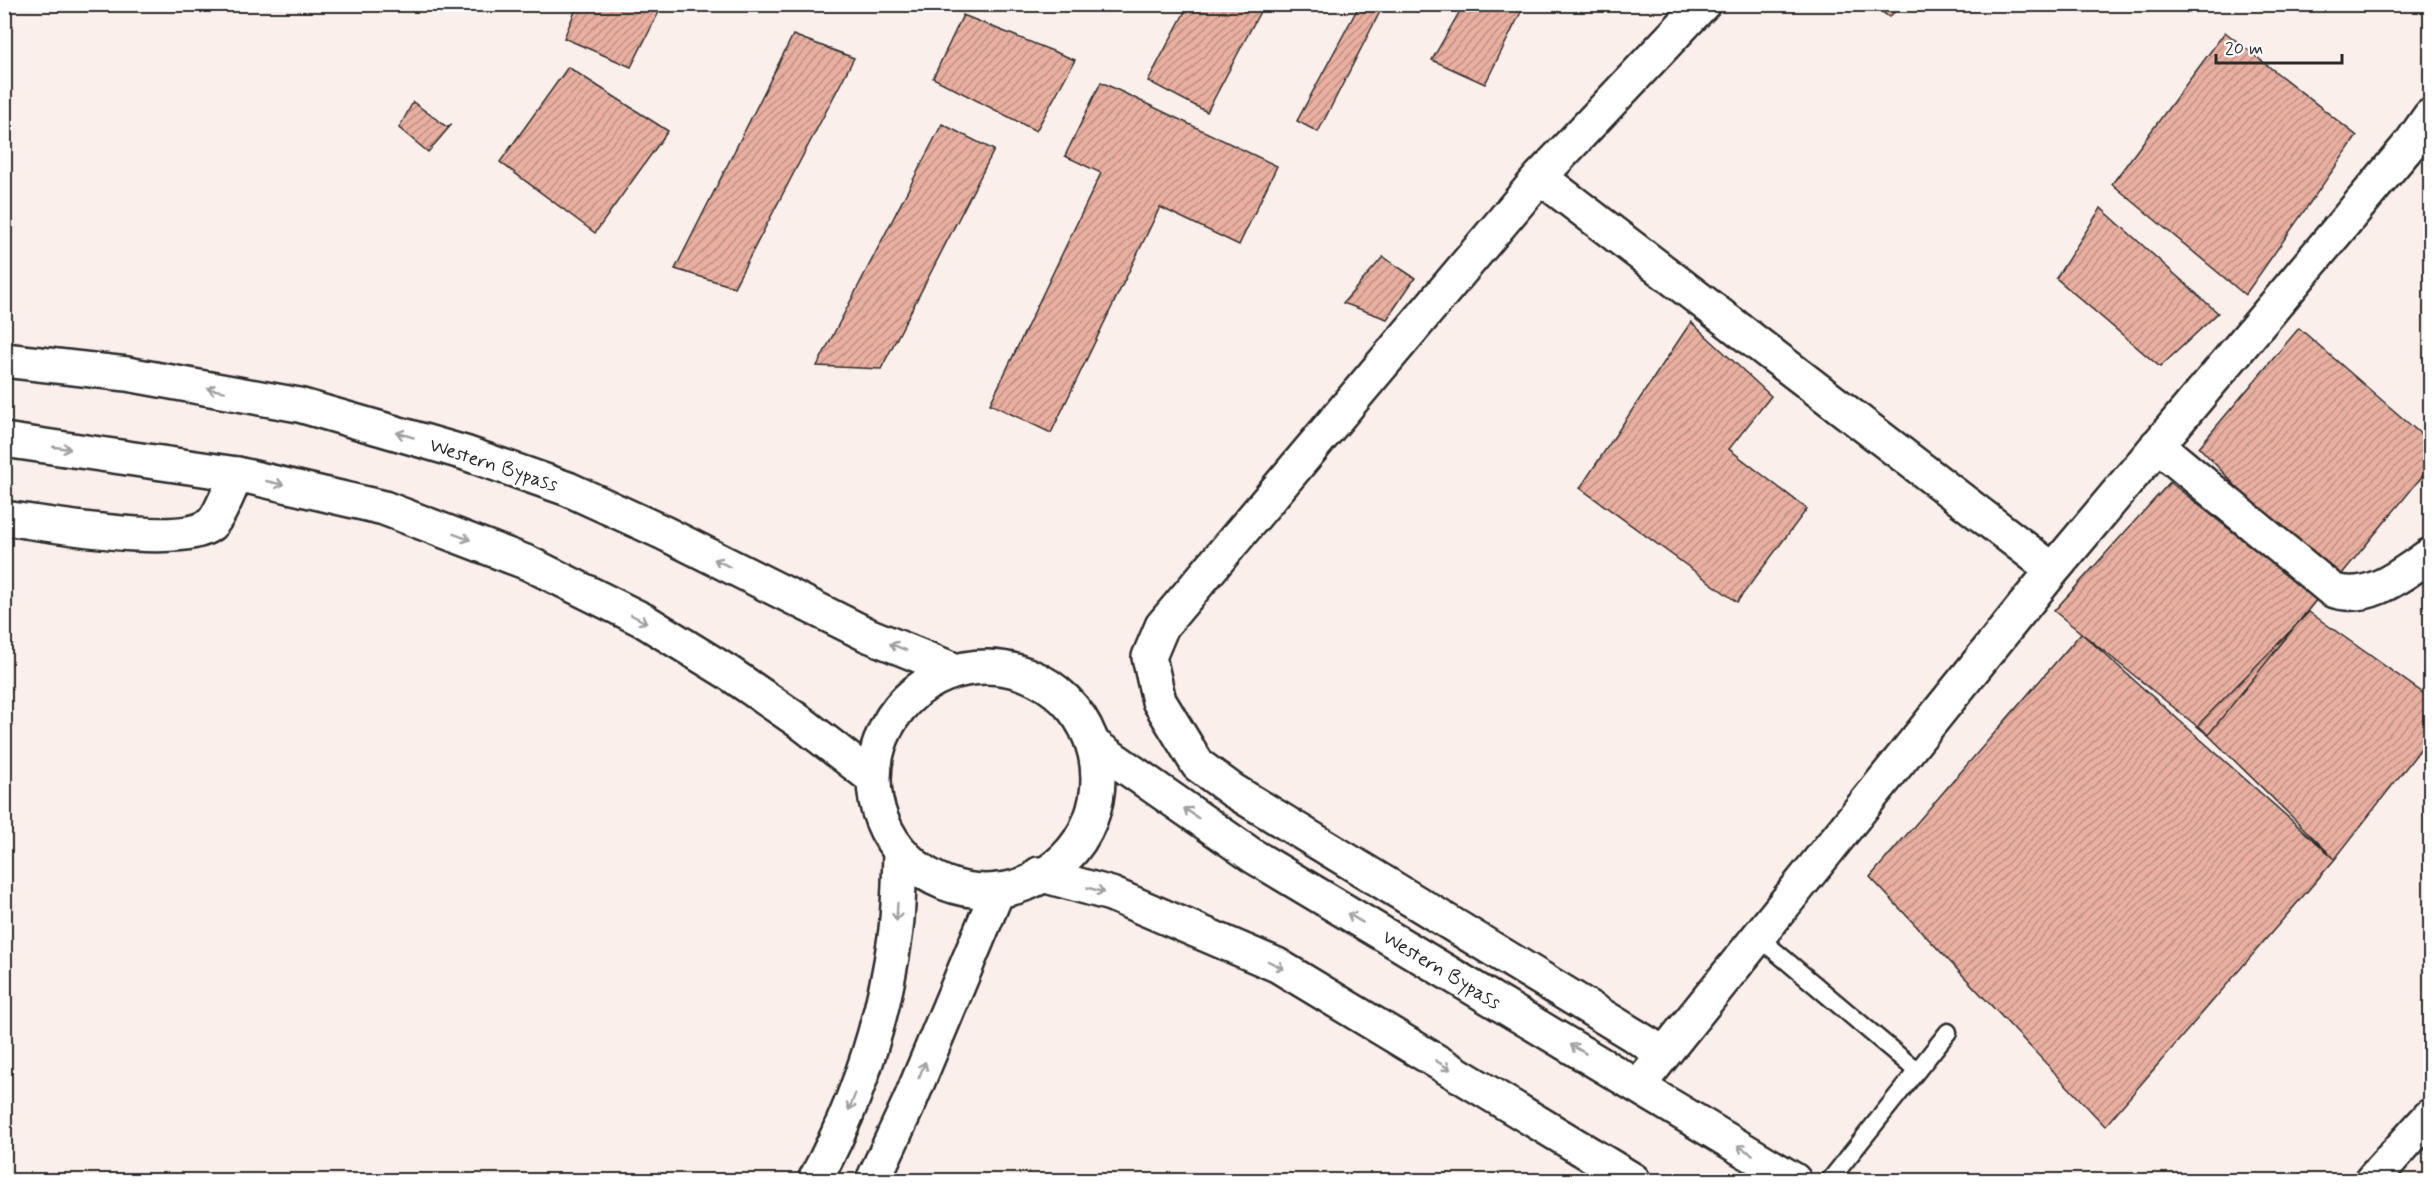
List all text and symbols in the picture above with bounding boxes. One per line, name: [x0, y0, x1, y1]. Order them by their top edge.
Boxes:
scale bar: [2216, 27, 2342, 65]
text: 20 m: [2225, 37, 2263, 61]
one-way arrow: [207, 384, 226, 395]
one-way arrow: [396, 429, 415, 441]
street label: Western Bypass: [426, 432, 561, 499]
one-way arrow: [52, 443, 72, 454]
one-way arrow: [265, 478, 285, 489]
one-way arrow: [452, 533, 471, 544]
one-way arrow: [713, 556, 731, 568]
one-way arrow: [630, 613, 647, 625]
one-way arrow: [889, 641, 907, 652]
one-way arrow: [1184, 807, 1200, 819]
one-way arrow: [1086, 885, 1105, 896]
one-way arrow: [891, 902, 902, 922]
one-way arrow: [1347, 912, 1365, 923]
street label: Western Bypass: [1377, 924, 1506, 1016]
one-way arrow: [1266, 959, 1284, 971]
one-way arrow: [1570, 1043, 1587, 1055]
one-way arrow: [1434, 1060, 1451, 1072]
one-way arrow: [917, 1061, 928, 1079]
one-way arrow: [846, 1092, 857, 1110]
one-way arrow: [1736, 1143, 1753, 1156]

